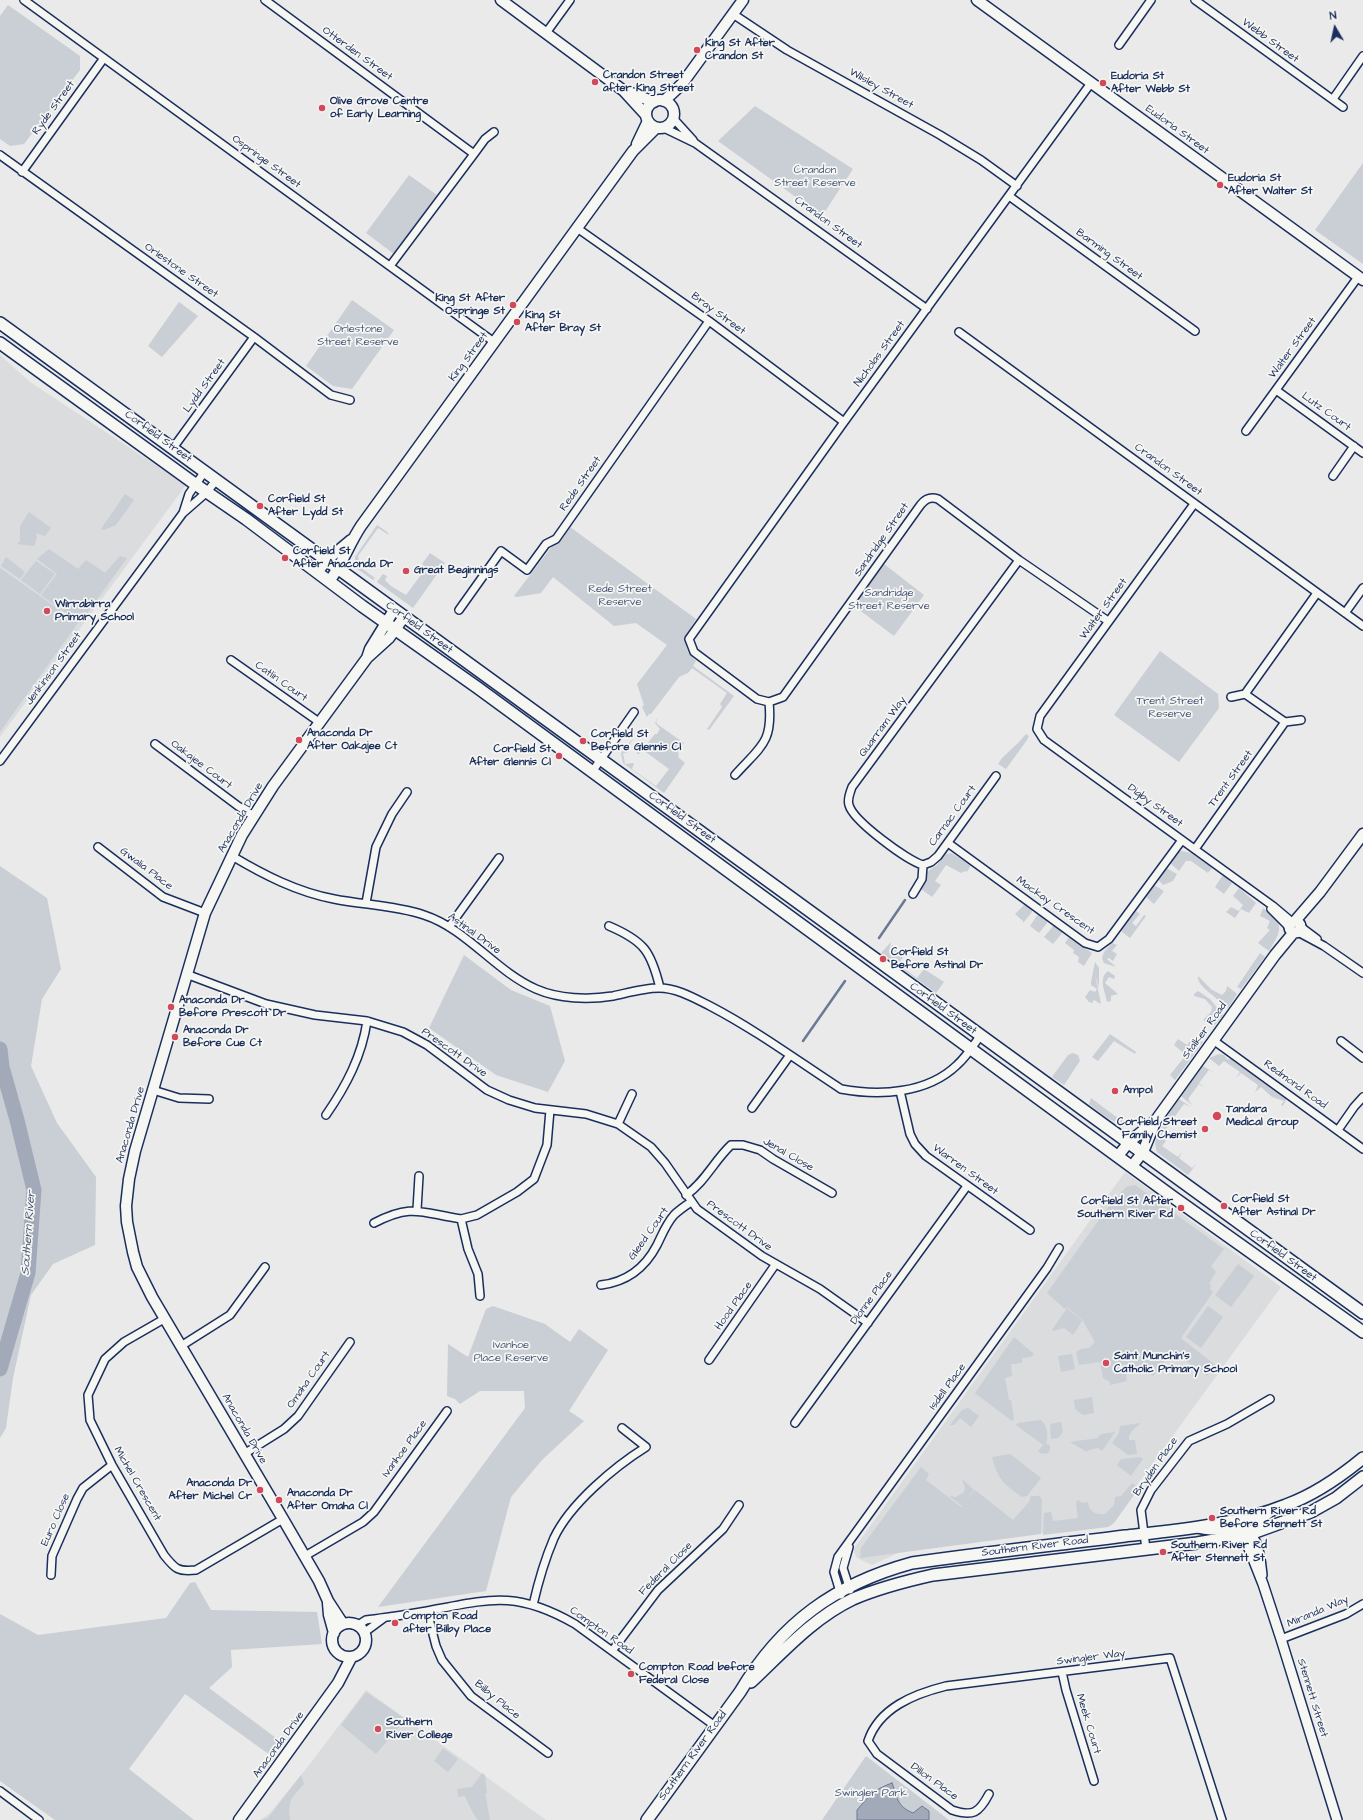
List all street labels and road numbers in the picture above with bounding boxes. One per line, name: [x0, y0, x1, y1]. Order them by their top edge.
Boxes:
street label: Webb Street: [1239, 16, 1301, 66]
street label: Otterden Street: [319, 24, 395, 84]
street label: Wilsley Street: [847, 66, 915, 112]
street label: Ryde Street: [30, 78, 78, 138]
street label: Eudoria Street: [1143, 102, 1211, 158]
street label: Ospringe Street: [229, 132, 303, 192]
street label: Crandon Street: [792, 194, 864, 252]
street label: Barming Street: [1073, 226, 1145, 284]
street label: Orlestone Street: [142, 241, 220, 301]
street label: Bray Street: [688, 290, 748, 338]
street label: Walter Street: [1266, 315, 1320, 381]
street label: Nicholas Street: [852, 318, 908, 390]
street label: King Street: [447, 330, 491, 384]
street label: Lydd Street: [181, 357, 229, 415]
street label: Lutz Court: [1299, 390, 1353, 434]
street label: Corfield Street: [122, 408, 194, 466]
street label: Crandon Street: [1132, 441, 1204, 499]
street label: Rede Street: [557, 454, 605, 514]
street label: Sandridge Street: [852, 501, 912, 579]
street label: Walter Street: [1077, 576, 1131, 642]
street label: Corfield Street: [383, 599, 455, 657]
street label: Jenkinson Street: [23, 630, 85, 708]
street label: Catlin Court: [252, 659, 310, 705]
street label: Quarram Way: [857, 694, 909, 760]
street label: Oakajee Court: [168, 738, 234, 792]
street label: Trent Street: [1206, 748, 1256, 810]
street label: Anaconda Drive: [216, 781, 266, 855]
street label: Digby Street: [1125, 782, 1185, 830]
street label: Carnac Court: [927, 783, 979, 849]
street label: Corfield Street: [646, 789, 718, 847]
street label: Gwalia Place: [117, 845, 175, 893]
street label: Mackay Crescent: [1013, 874, 1097, 938]
street label: Astinal Drive: [445, 910, 503, 958]
street label: Corfield Street: [907, 980, 979, 1038]
street label: Stalker Road: [1180, 1000, 1230, 1062]
street label: Prescott Drive: [418, 1025, 490, 1081]
street label: Redmond Road: [1261, 1058, 1329, 1112]
street label: Anaconda Drive: [114, 1085, 148, 1165]
street label: Jenal Close: [760, 1135, 816, 1175]
street label: Warren Street: [930, 1142, 1000, 1198]
street label: Prescott Drive: [704, 1198, 774, 1254]
street label: Gleed Court: [626, 1205, 672, 1263]
street label: Corfield Street: [1247, 1227, 1319, 1285]
street label: Dionne Place: [848, 1268, 896, 1328]
street label: Hood Place: [712, 1279, 756, 1333]
street label: Omaha Court: [284, 1349, 334, 1411]
street label: Isdell Place: [927, 1361, 969, 1413]
street label: Anaconda Drive: [219, 1392, 269, 1466]
street label: Ivanhoe Place: [380, 1418, 430, 1480]
street label: Bryden Place: [1131, 1435, 1181, 1499]
street label: Michel Crescent: [110, 1445, 164, 1523]
street label: Euro Close: [39, 1492, 73, 1548]
street label: Southern River Road: [981, 1534, 1089, 1560]
street label: Federal Close: [637, 1540, 695, 1598]
street label: Miranda Way: [1285, 1593, 1351, 1631]
street label: Compton Road: [567, 1604, 635, 1658]
street label: Swingler Way: [1056, 1647, 1126, 1669]
street label: Stennett Street: [1294, 1657, 1330, 1739]
street label: Bilby Place: [471, 1678, 523, 1722]
street label: Meek Court: [1073, 1692, 1103, 1756]
street label: Anaconda Drive: [250, 1709, 308, 1781]
street label: Southern River Road: [656, 1709, 730, 1803]
street label: Dillon Place: [908, 1760, 960, 1804]

